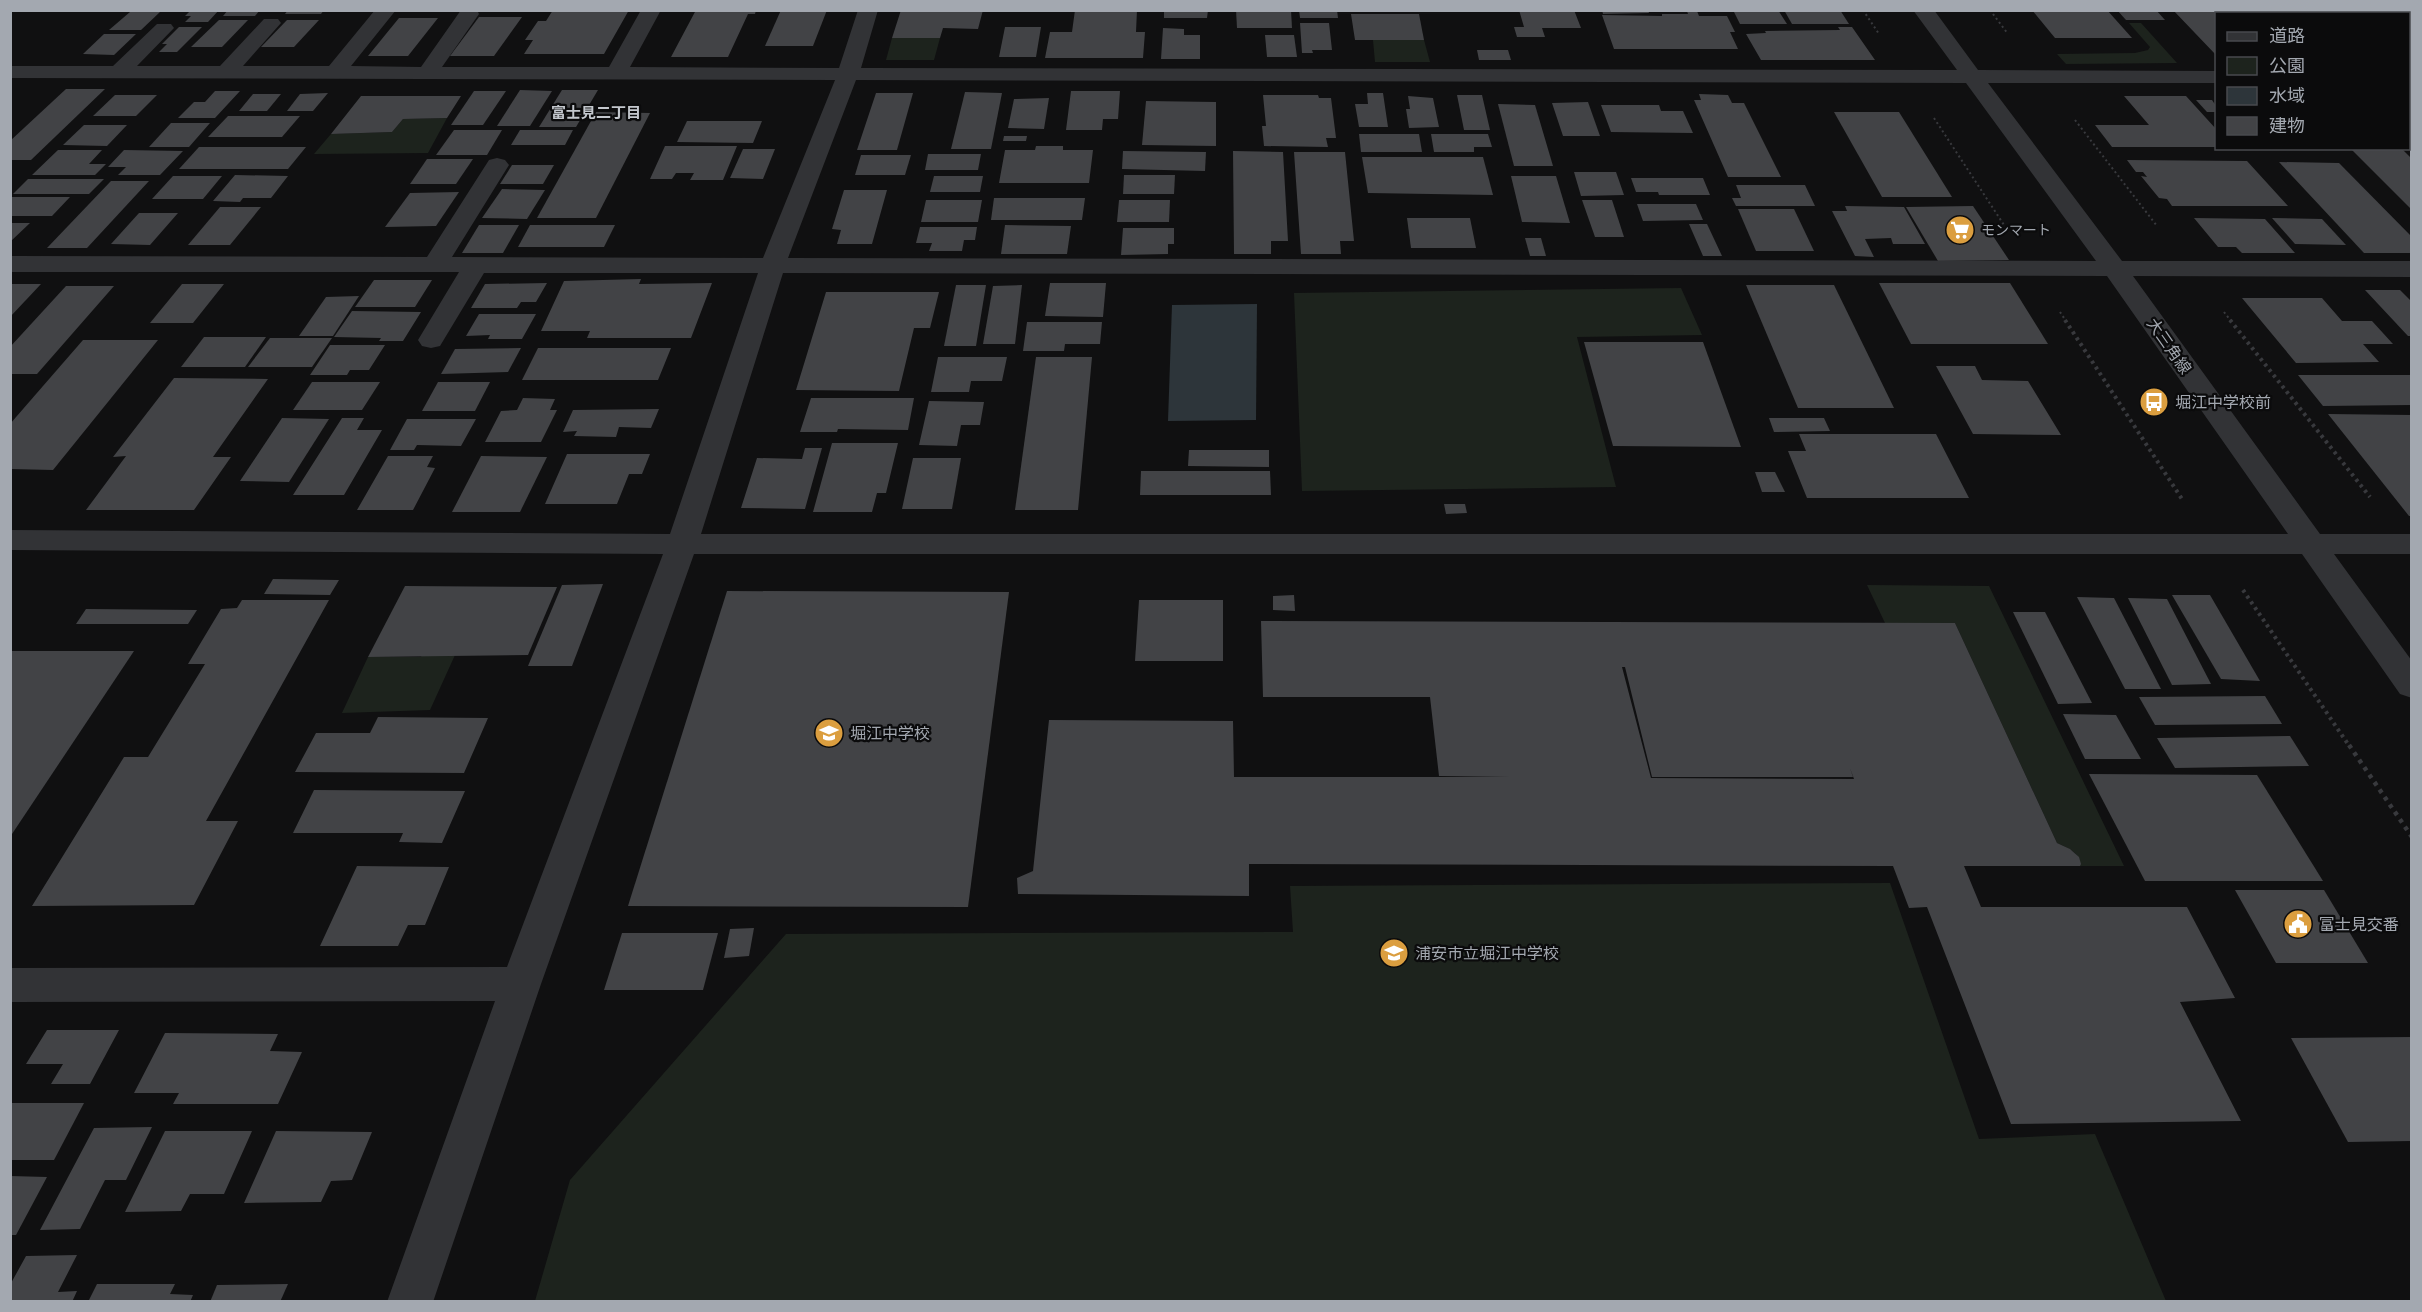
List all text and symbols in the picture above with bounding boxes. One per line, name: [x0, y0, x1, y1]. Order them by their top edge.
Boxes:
legend: [2215, 12, 2410, 150]
text: 道路: [2269, 26, 2305, 46]
text: 公園: [2269, 56, 2305, 76]
text: 水域: [2269, 86, 2305, 106]
district label: 富士見二丁目: [551, 104, 641, 121]
text: 建物: [2269, 116, 2305, 136]
supermarket icon: モンマート: [1944, 214, 1976, 246]
place label: モンマート: [1981, 222, 2051, 238]
street label: 大三角線: [2144, 315, 2194, 377]
bus stop icon: 堀江中学校前: [2138, 386, 2170, 418]
place label: 堀江中学校前: [2175, 394, 2271, 411]
school or university icon: 堀江中学校: [813, 717, 845, 749]
place label: 堀江中学校: [850, 725, 930, 742]
public building icon: 富士見交番: [2282, 908, 2314, 940]
place label: 富士見交番: [2319, 916, 2399, 933]
school or university icon: 浦安市立堀江中学校: [1378, 937, 1410, 969]
place label: 浦安市立堀江中学校: [1415, 945, 1559, 962]

